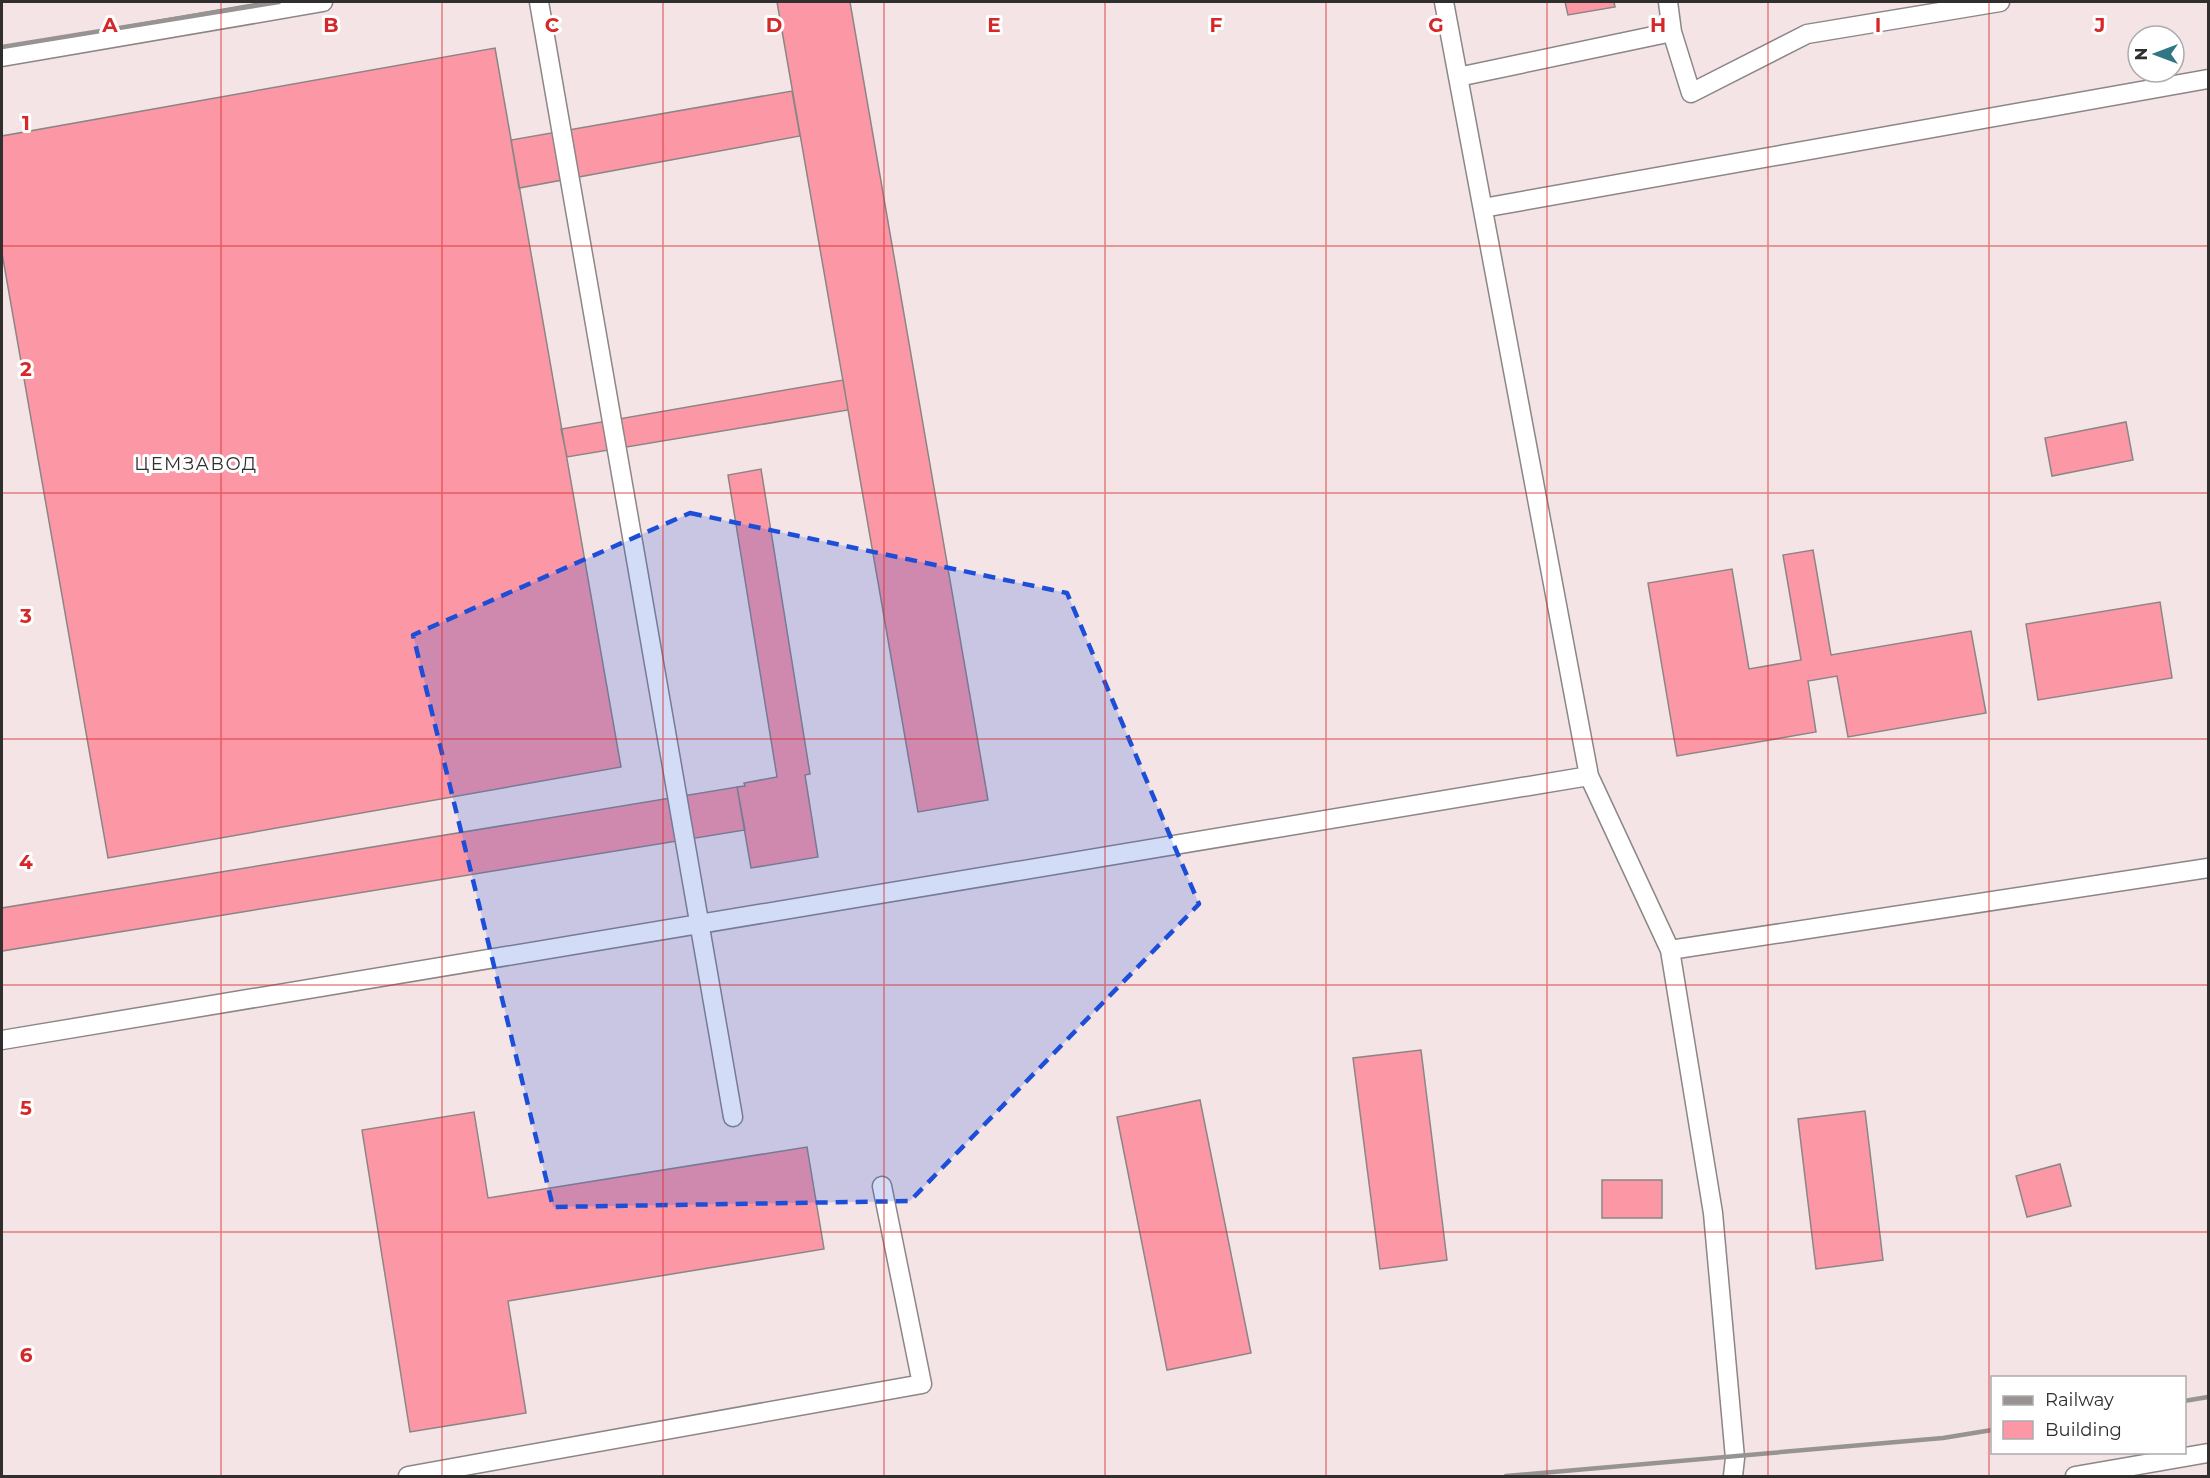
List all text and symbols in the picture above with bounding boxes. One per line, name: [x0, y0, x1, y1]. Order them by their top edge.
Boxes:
text: A: [101, 13, 118, 37]
text: B: [323, 13, 339, 37]
text: C: [545, 13, 560, 37]
text: D: [766, 13, 782, 37]
text: E: [987, 13, 1001, 37]
text: F: [1210, 13, 1223, 37]
text: G: [1428, 13, 1444, 37]
text: H: [1650, 13, 1666, 37]
text: I: [1875, 13, 1881, 37]
text: J: [2094, 13, 2105, 37]
north arrow: [2126, 24, 2186, 84]
text: N: [2132, 48, 2151, 60]
text: 1: [22, 111, 30, 135]
text: 2: [20, 357, 32, 381]
district label: ЦЕМЗАВОД: [134, 453, 258, 475]
text: 3: [19, 604, 32, 628]
text: 4: [19, 850, 33, 874]
text: 5: [20, 1096, 32, 1120]
text: 6: [20, 1343, 33, 1367]
legend: [1991, 1376, 2186, 1454]
text: Railway: [2045, 1389, 2114, 1411]
text: Building: [2045, 1419, 2122, 1441]

